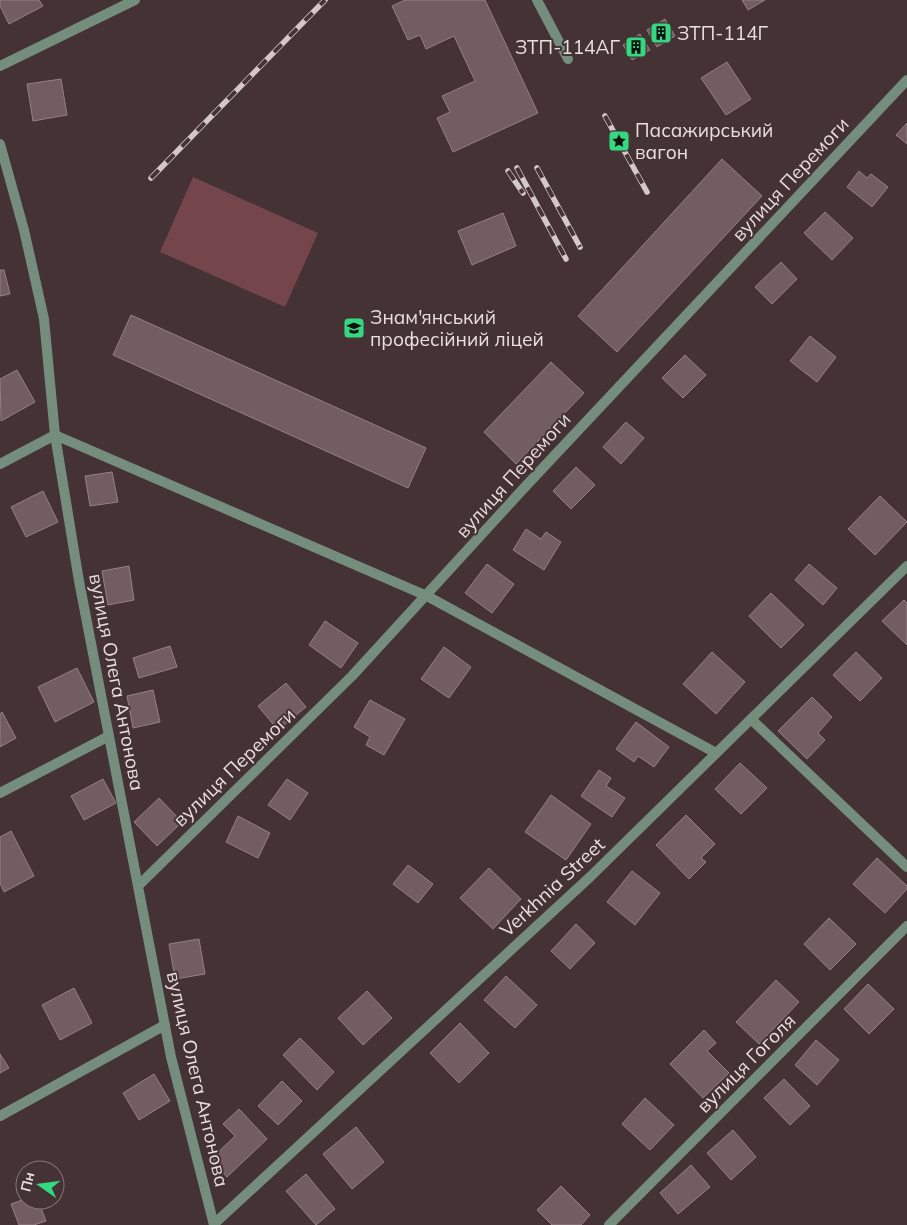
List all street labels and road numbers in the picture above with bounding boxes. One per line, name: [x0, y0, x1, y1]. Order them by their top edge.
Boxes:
street label: вулиця Перемоги: [726, 112, 854, 246]
street label: вулиця Перемоги: [450, 407, 576, 543]
street label: вулиця Олега Антонова: [84, 571, 150, 793]
street label: вулиця Перемоги: [168, 703, 300, 831]
street label: Verkhnia Street: [495, 832, 610, 942]
street label: вулиця Олега Антонова: [162, 969, 234, 1189]
street label: вулиця Гоголя: [692, 1009, 800, 1117]

